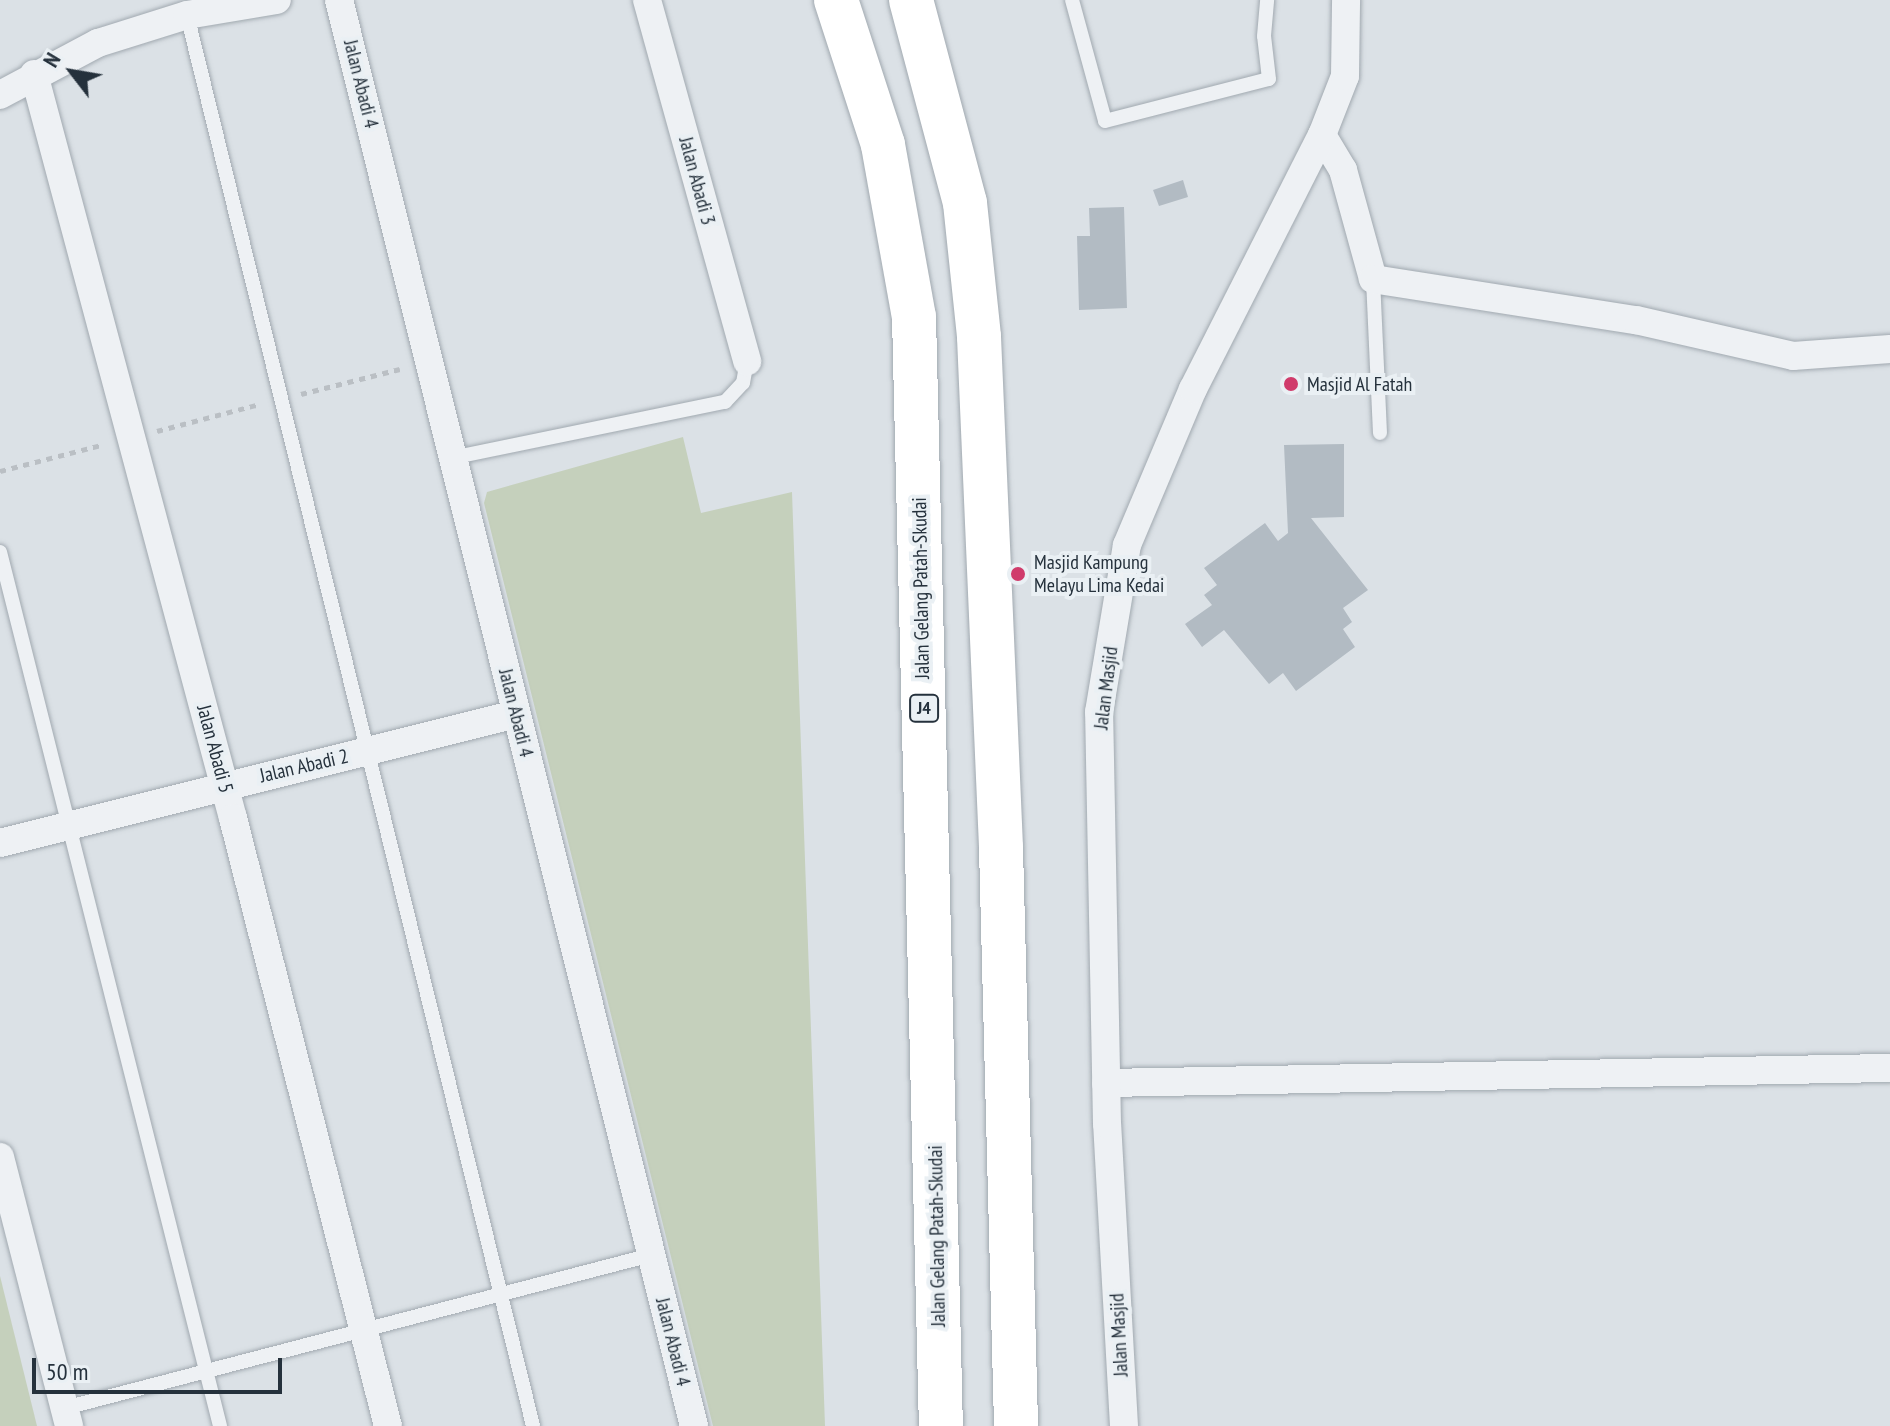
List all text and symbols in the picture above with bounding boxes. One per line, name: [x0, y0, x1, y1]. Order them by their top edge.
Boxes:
north arrow: [32, 32, 112, 112]
street label: Jalan Abadi 4: [338, 37, 384, 131]
text: N: [36, 47, 66, 72]
street label: Jalan Abadi 3: [674, 134, 720, 228]
place label: Masjid Al Fatah: [1307, 372, 1413, 396]
marker: Masjid Al Fatah: [1282, 375, 1300, 393]
street label: Jalan Gelang Patah-Skudai: [907, 497, 935, 679]
place label: Masjid Kampung Melayu Lima Kedai: [1034, 550, 1164, 597]
marker: Masjid Kampung Melayu Lima Kedai: [1009, 565, 1027, 583]
street label: Jalan Masjid: [1089, 645, 1123, 731]
street label: Jalan Abadi 4: [493, 666, 539, 760]
road number: J4: [908, 694, 940, 722]
street label: Jalan Abadi 5: [192, 702, 238, 796]
street label: Jalan Abadi 2: [257, 744, 351, 788]
street label: Jalan Gelang Patah-Skudai: [923, 1145, 951, 1327]
street label: Jalan Masjid: [1105, 1293, 1133, 1377]
street label: Jalan Abadi 4: [650, 1295, 696, 1389]
scale bar: [36, 1342, 286, 1392]
text: 50 m: [46, 1356, 88, 1387]

